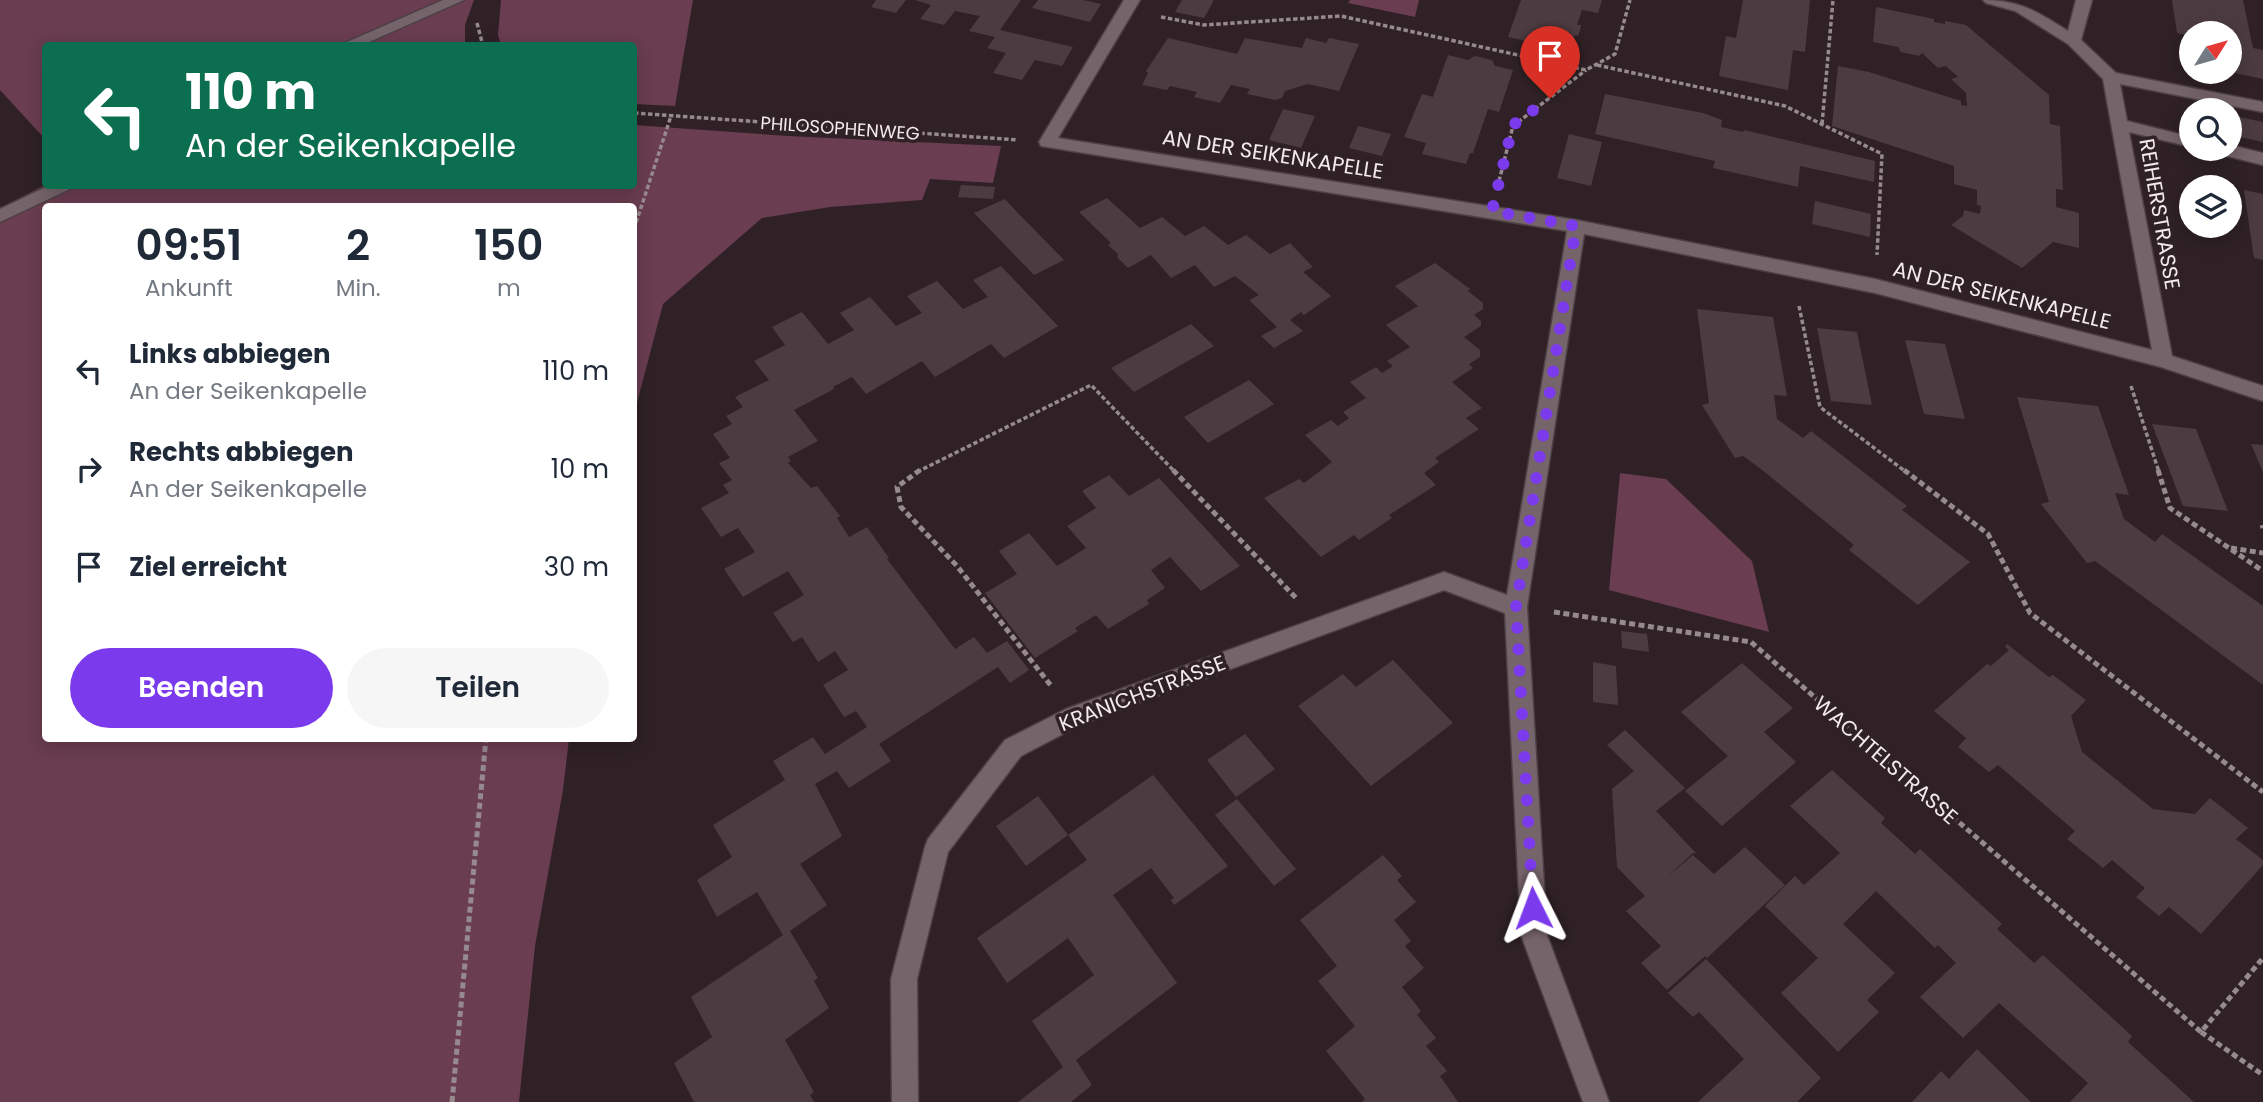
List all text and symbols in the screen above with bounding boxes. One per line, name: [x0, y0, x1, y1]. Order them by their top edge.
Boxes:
north arrow: [2179, 21, 2242, 84]
map controls: [2179, 21, 2242, 238]
pin: [1520, 26, 1580, 98]
icon: arrive: [1531, 37, 1569, 75]
text: 110 m: [185, 58, 316, 126]
icon: left: [70, 70, 161, 161]
button: search: [2179, 98, 2242, 161]
street label: PHILOSOPHENWEG: [760, 110, 920, 146]
street label: AN DER SEIKENKAPELLE: [1160, 122, 1386, 186]
text: An der Seikenkapelle: [185, 123, 516, 168]
street label: REIHERSTRASSE: [2132, 136, 2188, 292]
button: layers: [2179, 175, 2242, 238]
text: 09:51: [135, 216, 242, 275]
text: 2: [346, 216, 370, 275]
text: 150: [474, 216, 544, 275]
street label: AN DER SEIKENKAPELLE: [1890, 254, 2114, 336]
text: Ankunft: [145, 272, 233, 304]
text: Min.: [336, 272, 381, 304]
text: m: [497, 272, 521, 304]
text: Links abbiegen: [129, 336, 331, 372]
icon: left: [70, 352, 108, 390]
text: 110 m: [542, 353, 609, 389]
text: An der Seikenkapelle: [129, 375, 367, 407]
text: Rechts abbiegen: [129, 434, 354, 470]
icon: right: [70, 450, 108, 488]
text: 10 m: [551, 451, 609, 487]
text: An der Seikenkapelle: [129, 473, 367, 505]
icon: arrive: [70, 548, 108, 586]
text: Ziel erreicht: [129, 549, 287, 585]
text: 30 m: [544, 549, 609, 585]
button: Beenden: [70, 648, 333, 728]
button: Teilen: [347, 648, 609, 728]
street label: KRANICHSTRASSE: [1055, 648, 1229, 738]
street label: WACHTELSTRASSE: [1808, 689, 1964, 831]
position arrow: [1496, 871, 1570, 945]

